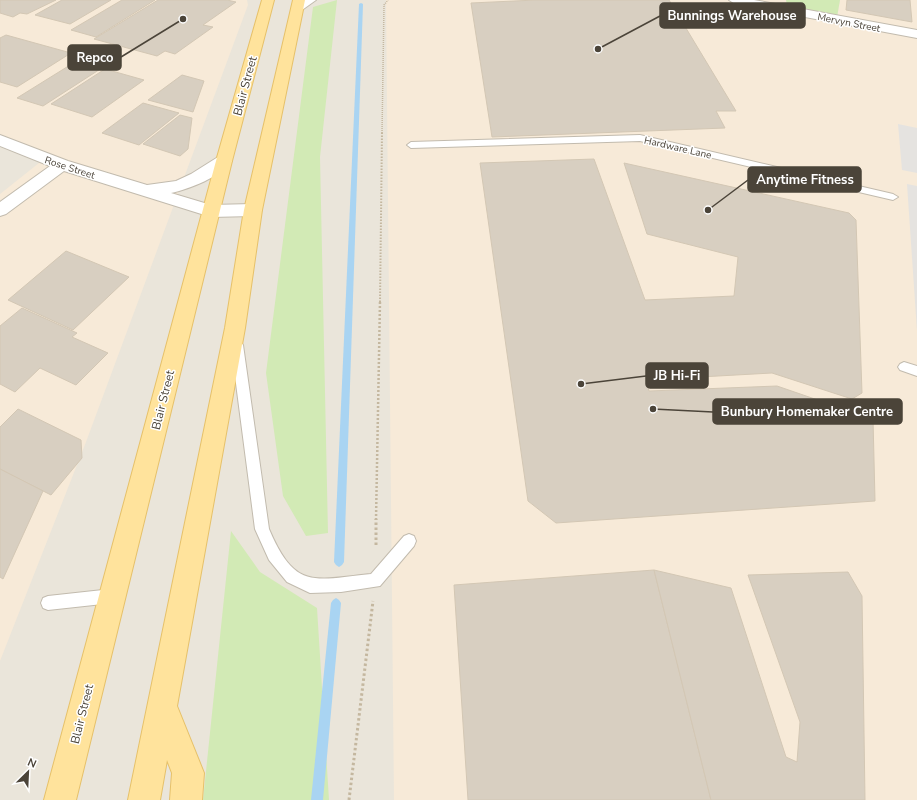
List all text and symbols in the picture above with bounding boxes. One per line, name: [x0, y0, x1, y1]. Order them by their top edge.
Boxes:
callout: Bunnings Warehouse: [660, 3, 805, 28]
text: Bunnings Warehouse: [667, 7, 797, 25]
street label: Mervyn Street: [816, 10, 882, 36]
callout: Repco: [68, 45, 121, 70]
text: Repco: [76, 49, 114, 67]
street label: Blair Street: [229, 54, 261, 118]
street label: Hardware Lane: [643, 133, 713, 163]
street label: Rose Street: [43, 153, 97, 183]
callout: Anytime Fitness: [748, 167, 861, 192]
text: Anytime Fitness: [756, 171, 854, 189]
callout: JB Hi-Fi: [646, 363, 708, 388]
text: JB Hi-Fi: [653, 367, 700, 385]
street label: Blair Street: [148, 368, 178, 431]
callout: Bunbury Homemaker Centre: [713, 399, 902, 424]
text: Bunbury Homemaker Centre: [721, 403, 893, 421]
street label: Blair Street: [67, 682, 97, 745]
north arrow: [8, 752, 48, 792]
text: N: [25, 755, 39, 772]

